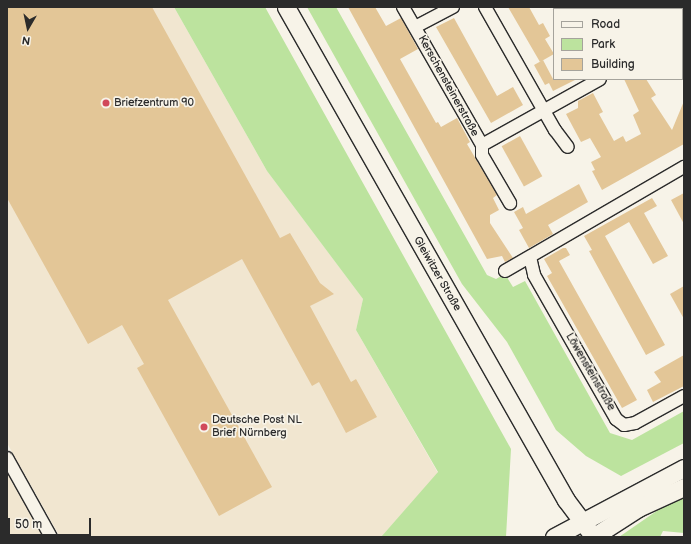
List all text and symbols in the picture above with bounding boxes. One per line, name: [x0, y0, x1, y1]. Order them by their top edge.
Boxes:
north arrow: [8, 8, 48, 48]
legend: [553, 8, 683, 80]
text: Road: [591, 17, 620, 32]
text: N: [21, 33, 31, 47]
street label: Kerschensteinerstraße: [415, 33, 481, 139]
text: Park: [591, 37, 615, 52]
text: Building: [591, 57, 635, 72]
place label: Briefzentrum 90: [114, 96, 194, 110]
marker: Briefzentrum 90: [101, 98, 111, 108]
street label: Gleiwitzer Straße: [410, 234, 464, 314]
street label: Löwensteinstraße: [562, 331, 618, 413]
place label: Deutsche Post NL Brief Nürnberg: [212, 414, 302, 440]
marker: Deutsche Post NL Brief Nürnberg: [199, 422, 209, 432]
scale bar: [10, 510, 93, 536]
text: 50 m: [15, 517, 42, 532]

